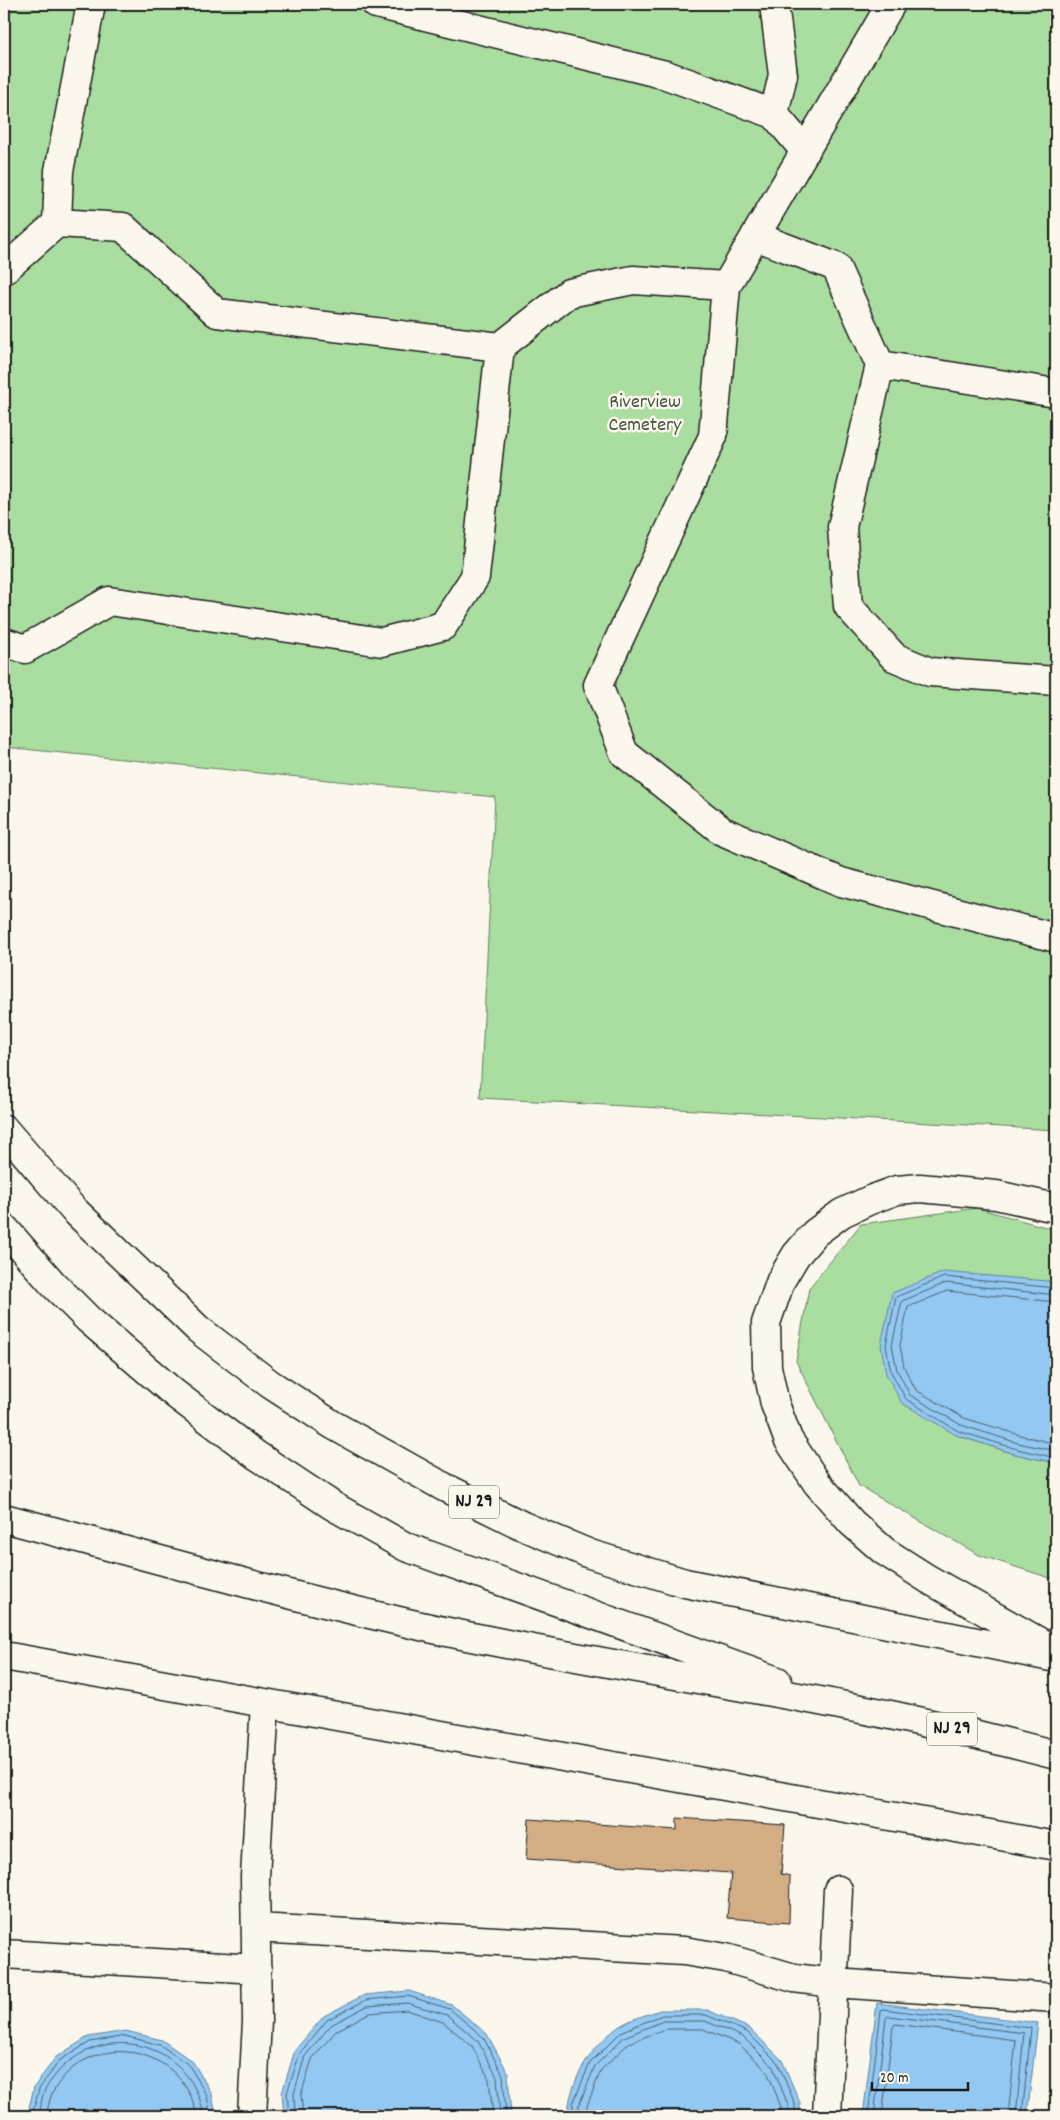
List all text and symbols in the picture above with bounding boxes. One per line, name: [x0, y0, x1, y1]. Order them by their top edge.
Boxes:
park label: Riverview Cemetery: [609, 389, 682, 440]
road number: NJ 29: [449, 1485, 499, 1518]
road number: NJ 29: [927, 1712, 977, 1746]
scale bar: [872, 2060, 969, 2092]
text: 20 m: [880, 2068, 908, 2090]

